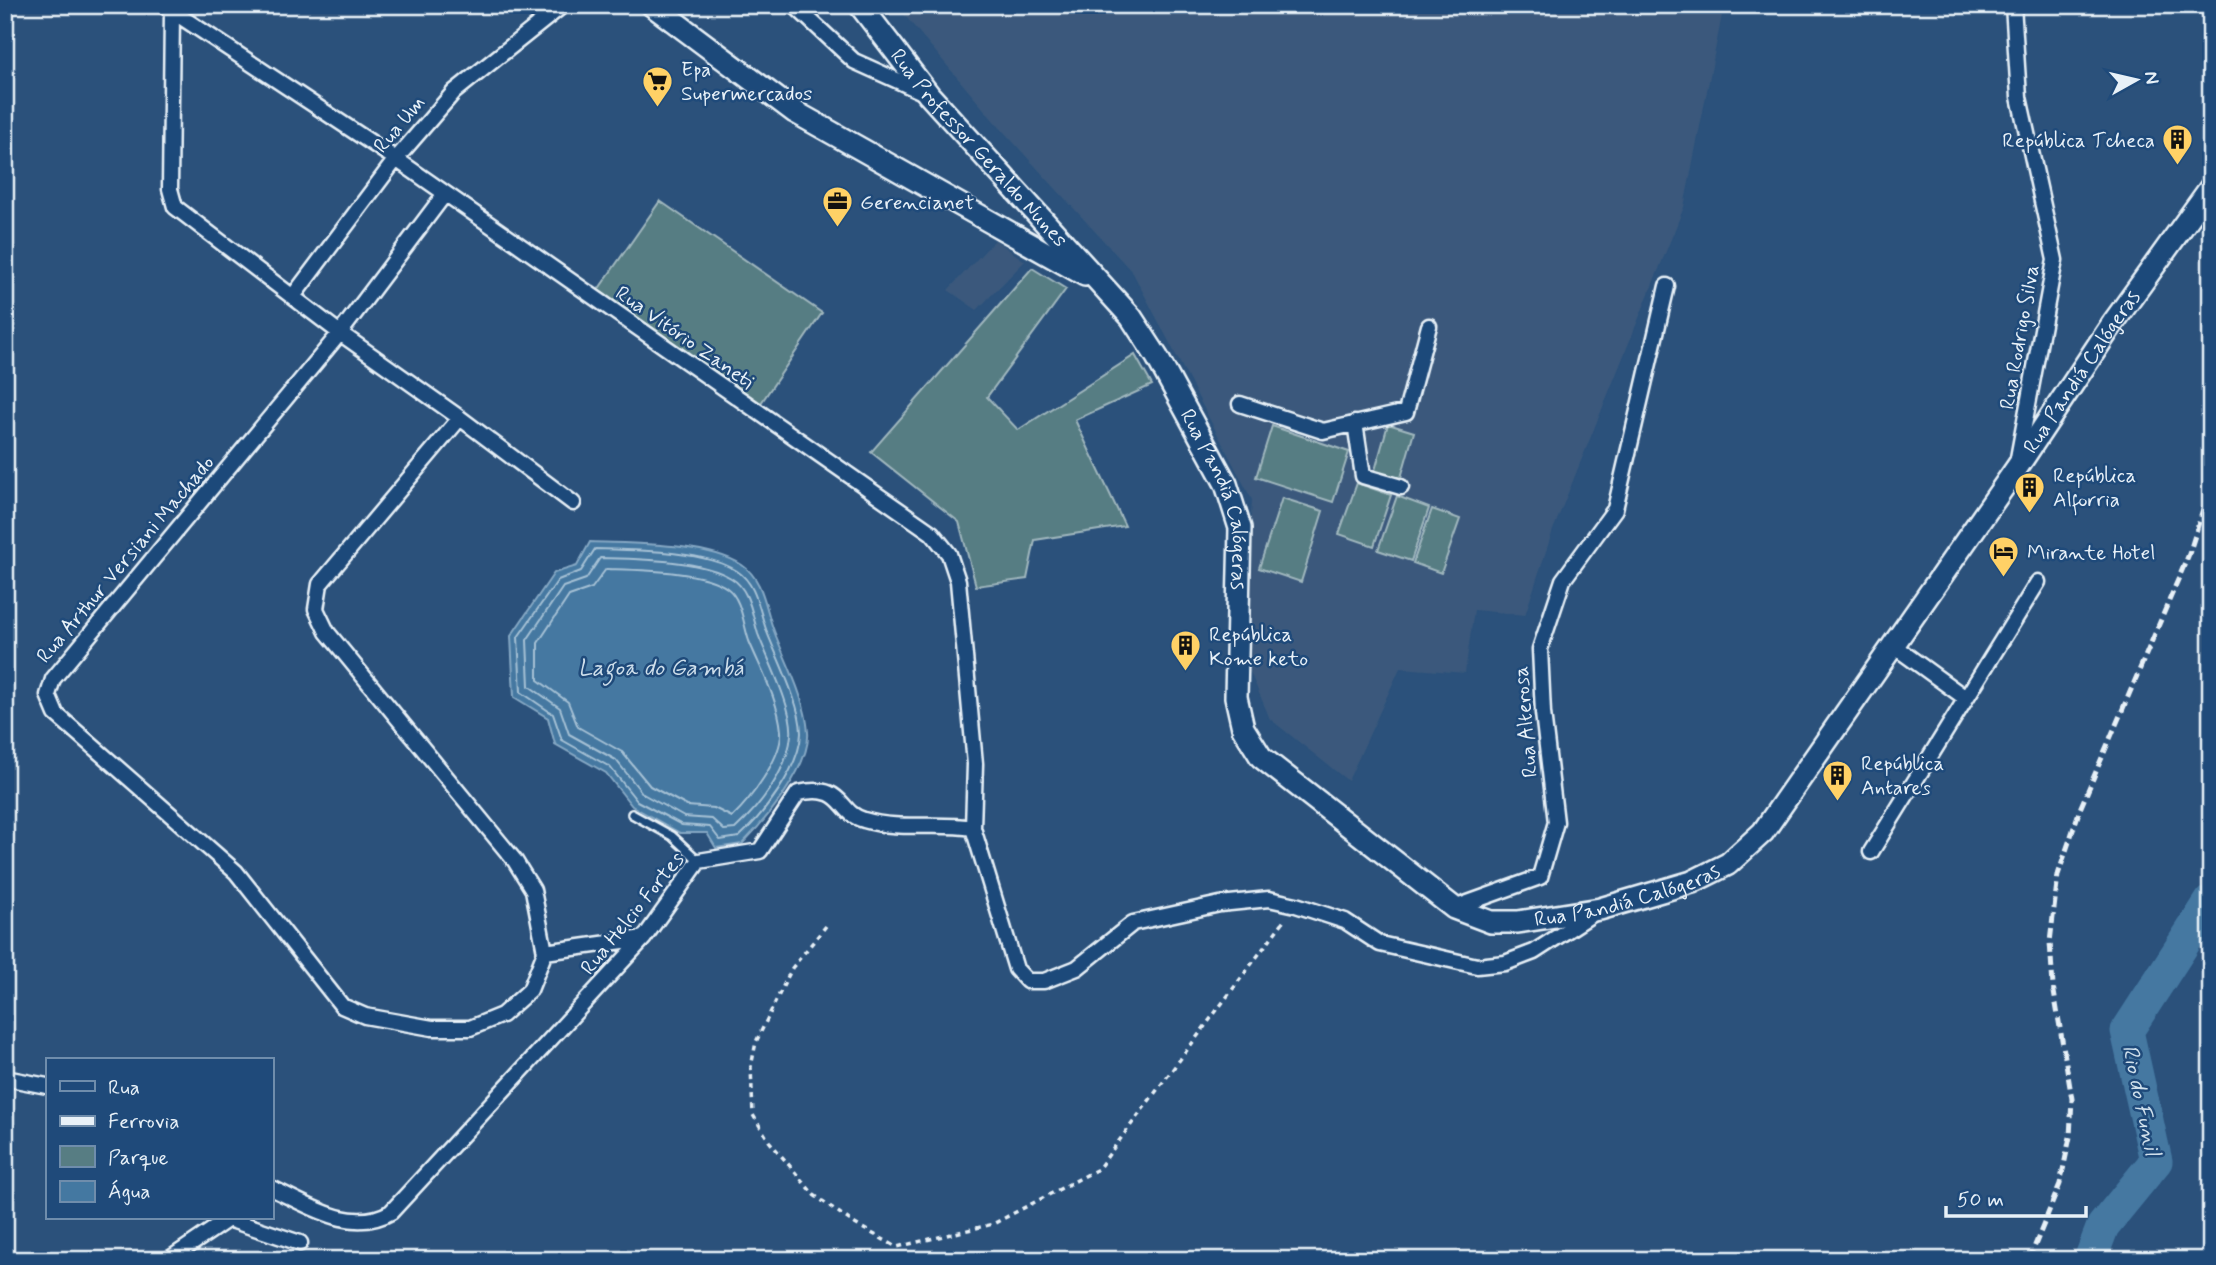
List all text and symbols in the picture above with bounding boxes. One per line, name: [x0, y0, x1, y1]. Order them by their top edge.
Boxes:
street label: Rua Professor Geraldo Nunes: [883, 43, 1074, 254]
north arrow: [2100, 46, 2170, 116]
place label: Epa Supermercados: [681, 56, 813, 108]
supermarket icon: Epa Supermercados: [641, 64, 675, 108]
text: N: [2138, 70, 2165, 86]
street label: Rua Um: [367, 90, 432, 159]
building icon: República Tcheca: [2161, 123, 2195, 167]
place label: República Tcheca: [2002, 127, 2155, 155]
office icon: Gerencianet: [820, 185, 854, 229]
place label: Gerencianet: [860, 189, 974, 217]
street label: Rua Rodrigo Silva: [1993, 262, 2047, 412]
street label: Rua Vitório Zaneti: [610, 280, 759, 396]
street label: Rua Pandiá Calógeras: [2017, 285, 2147, 459]
street label: Rua Pandiá Calógeras: [1173, 404, 1253, 590]
street label: Rua Arthur Versiani Machado: [31, 450, 221, 669]
place label: República Alforria: [2053, 462, 2136, 516]
building icon: República Alforria: [2013, 470, 2047, 514]
hotel icon: Mirante Hotel: [1987, 535, 2021, 579]
place label: Mirante Hotel: [2027, 539, 2155, 567]
place label: República Kome keto: [1209, 621, 1308, 673]
building icon: República Kome keto: [1169, 629, 1203, 673]
water label: Lagoa do Gambá: [578, 654, 744, 686]
street label: Rua Alterosa: [1507, 665, 1545, 779]
place label: República Antares: [1861, 750, 1944, 802]
building icon: República Antares: [1821, 758, 1855, 802]
street label: Rua Helcio Fortes: [574, 846, 691, 981]
street label: Rua Pandiá Calógeras: [1532, 857, 1725, 934]
water label: Rio do Funil: [2114, 1042, 2167, 1160]
legend: [46, 1058, 273, 1220]
text: Rua: [108, 1074, 140, 1102]
text: Ferrovia: [108, 1108, 179, 1136]
text: Parque: [108, 1144, 169, 1172]
scale bar: [1946, 1174, 2086, 1218]
text: Água: [108, 1178, 150, 1206]
text: 50 m: [1957, 1186, 2004, 1214]

